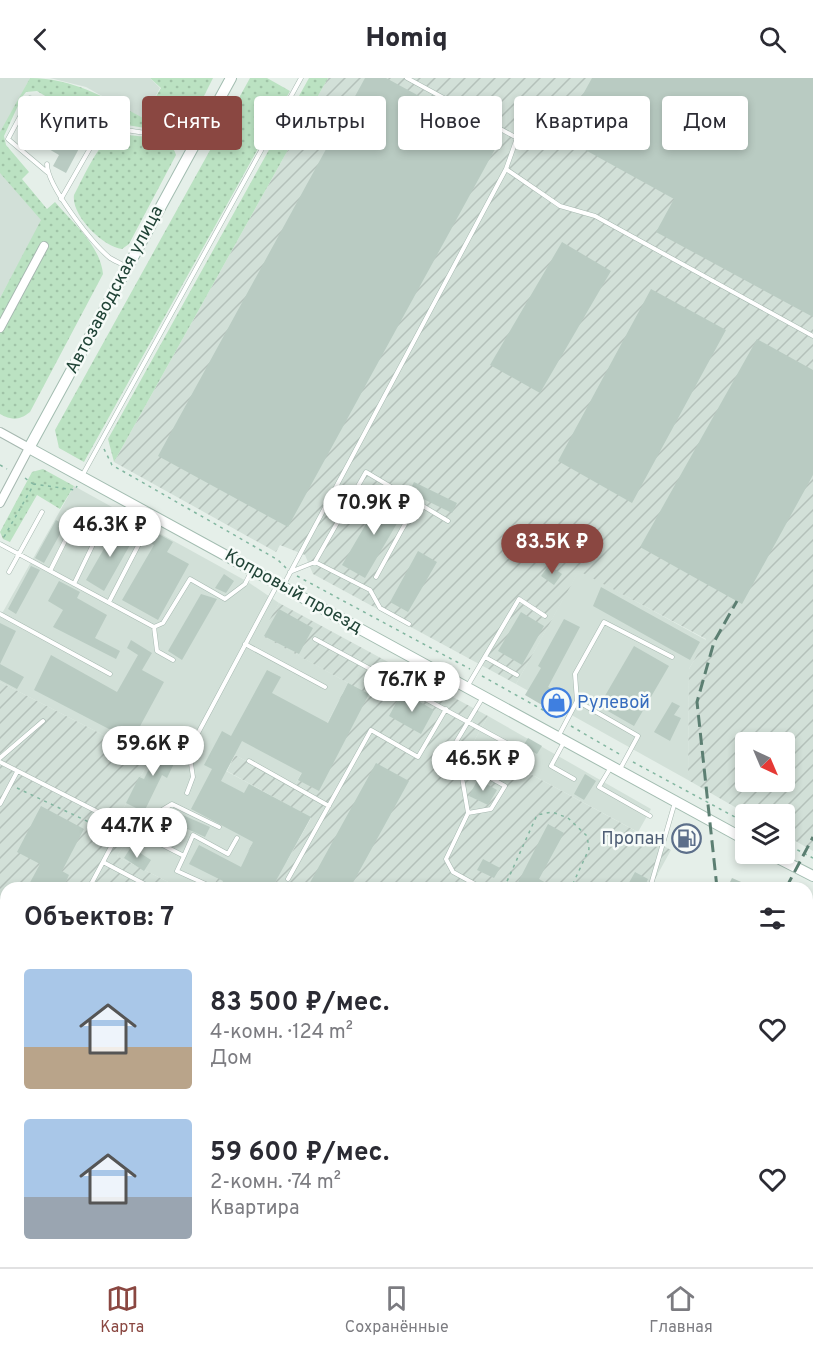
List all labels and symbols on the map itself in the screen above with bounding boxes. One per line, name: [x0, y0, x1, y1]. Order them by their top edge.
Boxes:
street label: Автозаводская улица: [61, 202, 169, 378]
pin: 70.9K ₽: [319, 485, 429, 536]
pin: 46.3K ₽: [55, 507, 165, 558]
pin: 83.5K ₽: [497, 524, 607, 575]
street label: Копровый проезд: [220, 545, 366, 639]
pin: 76.7K ₽: [357, 662, 467, 713]
shop icon: Рулевой: [540, 687, 572, 719]
place label: Рулевой: [577, 692, 650, 715]
pin: 59.6K ₽: [98, 726, 208, 777]
north arrow: [735, 732, 795, 792]
pin: 46.5K ₽: [428, 741, 538, 792]
pin: 44.7K ₽: [82, 808, 192, 859]
fuel station icon: Пропан: [670, 823, 702, 855]
place label: Пропан: [601, 828, 665, 851]

